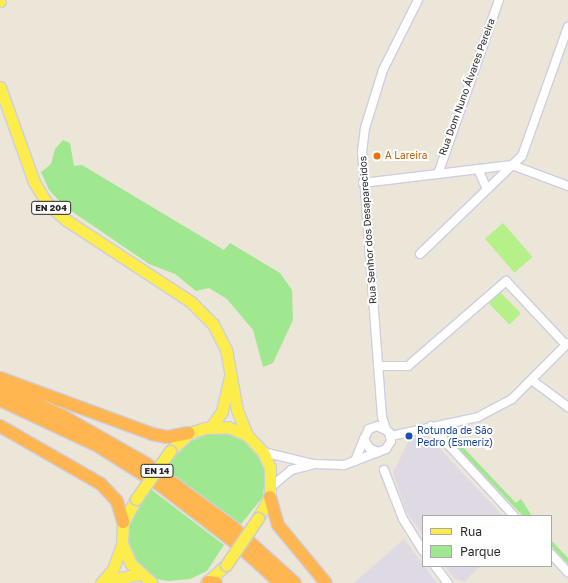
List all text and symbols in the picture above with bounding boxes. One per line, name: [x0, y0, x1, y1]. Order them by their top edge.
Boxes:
street label: Rua Dom Nuno Álvares Pereira: [437, 17, 497, 157]
place label: A Lareira: [385, 150, 427, 162]
marker: A Lareira: [372, 151, 382, 161]
street label: Rua Senhor dos Desaparecidos: [357, 156, 379, 304]
road number: EN 204: [31, 201, 71, 215]
place label: Rotunda de São Pedro (Esmeriz): [417, 424, 493, 448]
marker: Rotunda de São Pedro (Esmeriz): [404, 431, 414, 441]
road number: EN 14: [140, 464, 174, 478]
legend: [422, 515, 552, 567]
text: Rua: [460, 524, 482, 539]
text: Parque: [460, 544, 501, 559]

